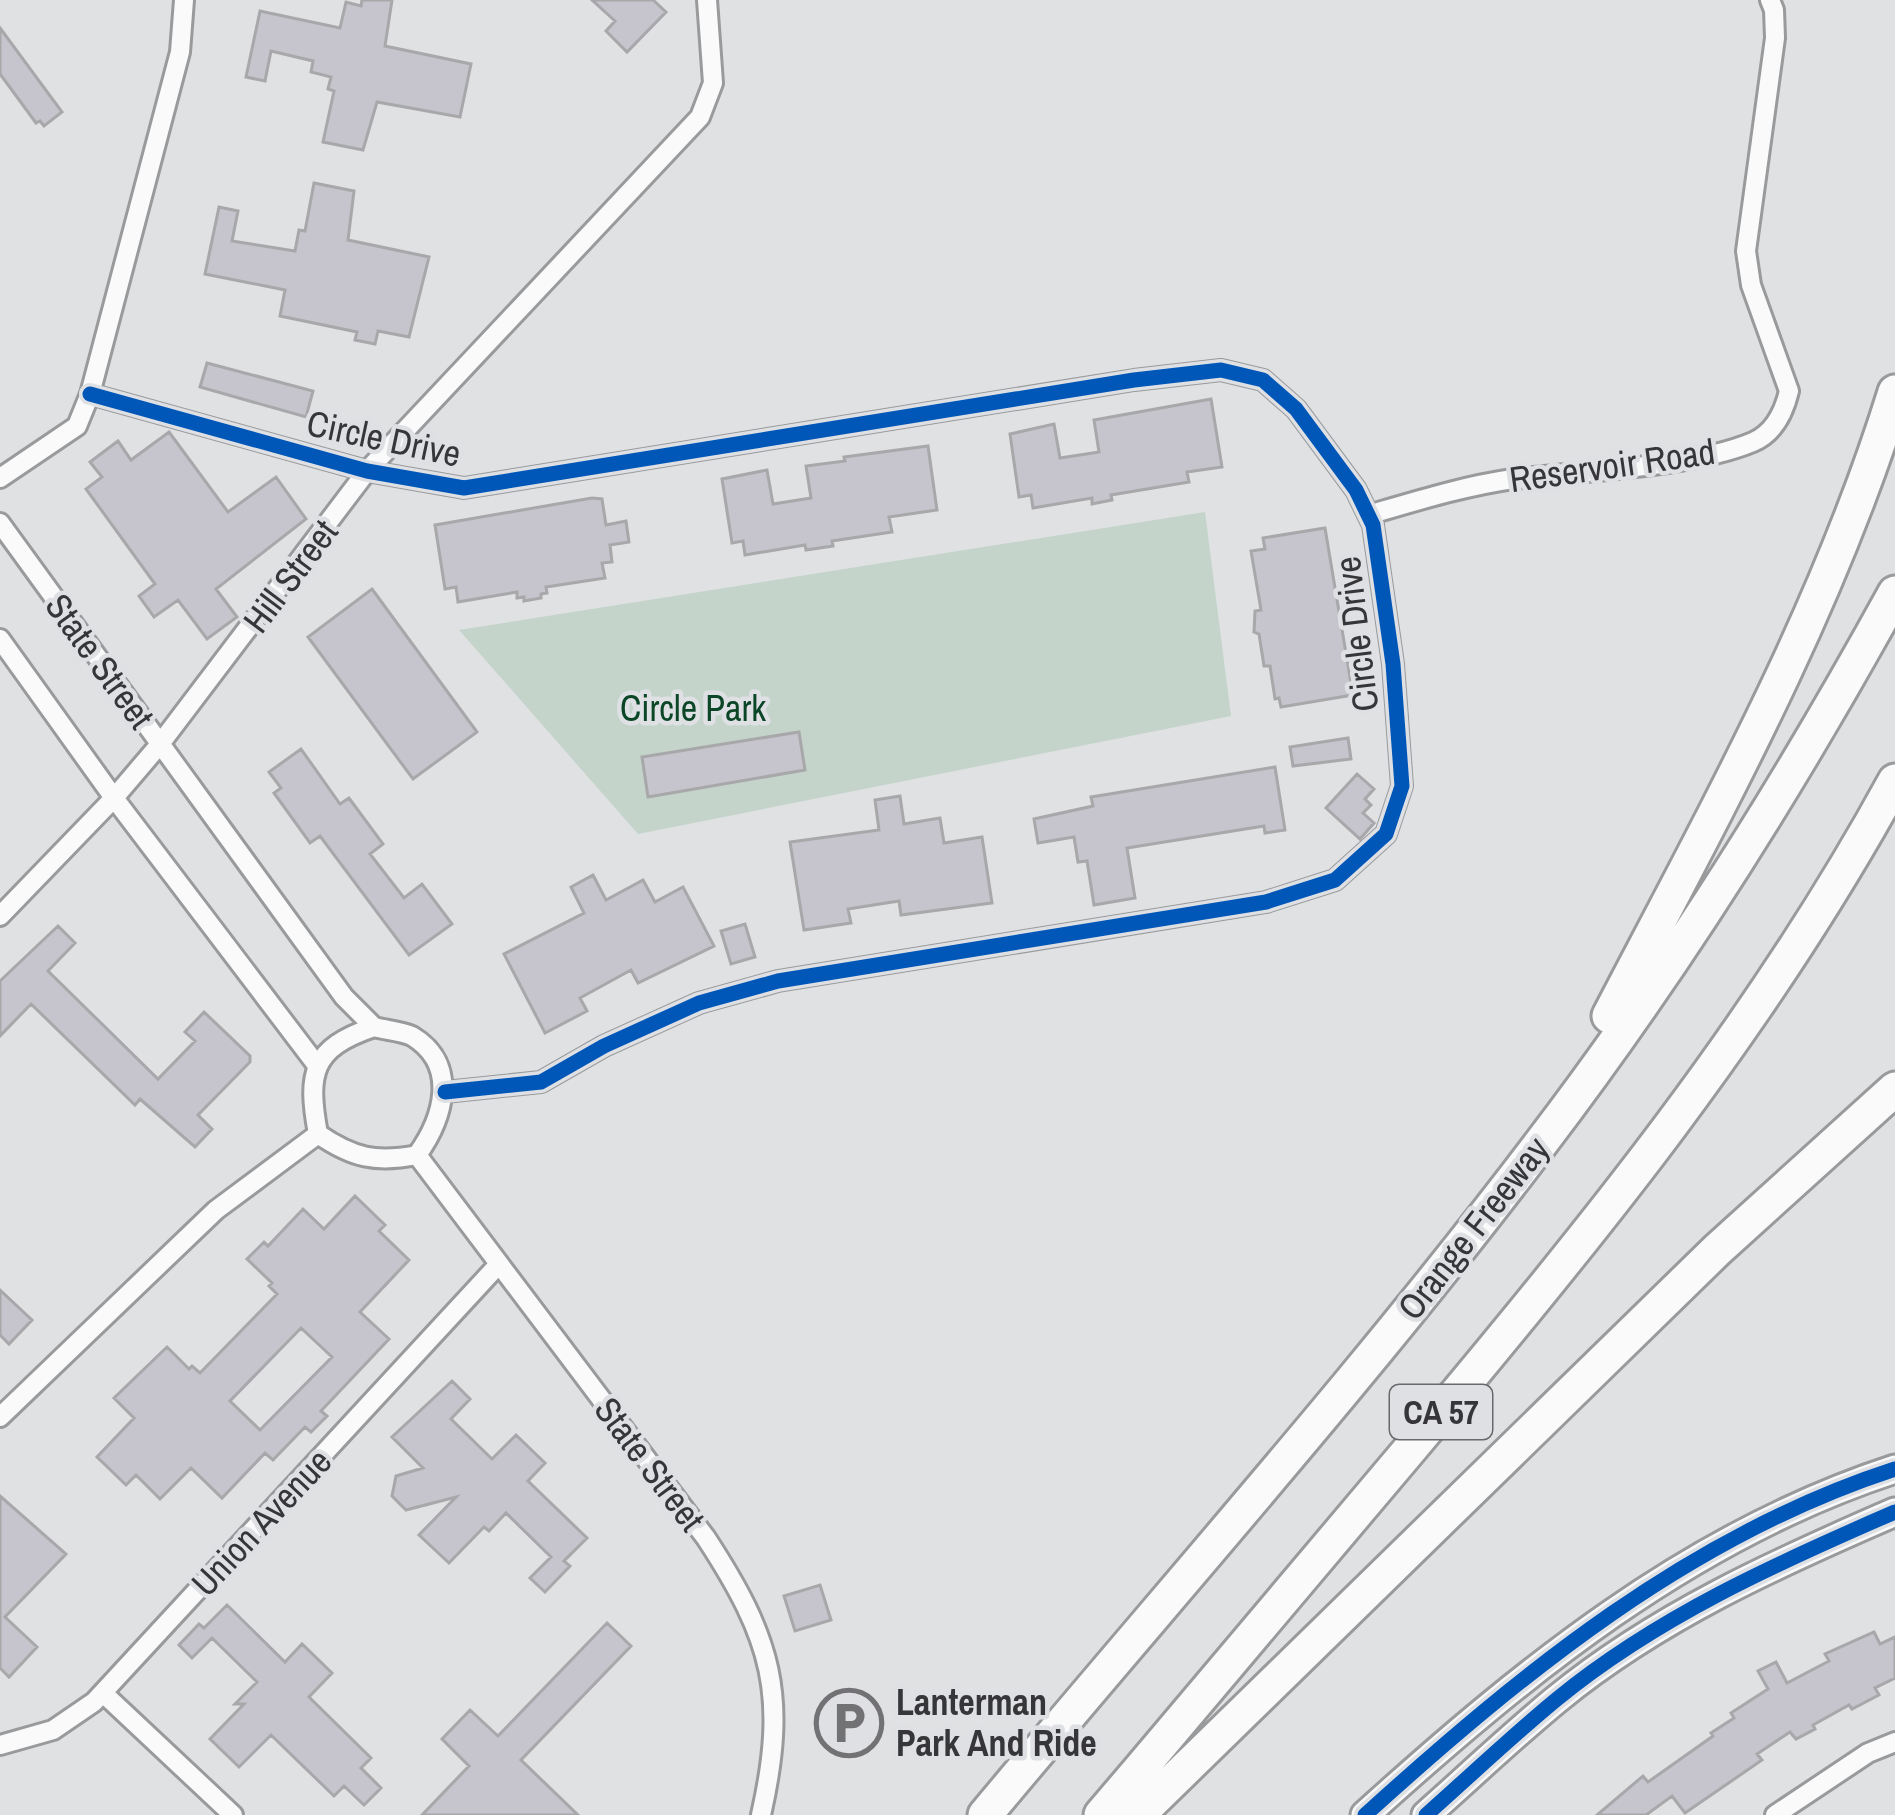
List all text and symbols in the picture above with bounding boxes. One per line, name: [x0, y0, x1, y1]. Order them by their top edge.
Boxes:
street label: Circle Drive: [303, 398, 465, 478]
street label: Reservoir Road: [1506, 427, 1718, 503]
street label: Hill Street: [232, 510, 348, 642]
street label: Circle Drive: [1323, 554, 1389, 714]
street label: State Street: [35, 584, 165, 738]
park label: Circle Park: [620, 684, 766, 732]
street label: Orange Freeway: [1386, 1126, 1560, 1329]
road number: CA 57: [1390, 1385, 1492, 1439]
street label: State Street: [584, 1387, 716, 1541]
street label: Union Avenue: [180, 1438, 342, 1606]
place label: Lanterman Park And Ride: [896, 1678, 1097, 1767]
parking icon: Lanterman Park And Ride: [814, 1688, 884, 1758]

